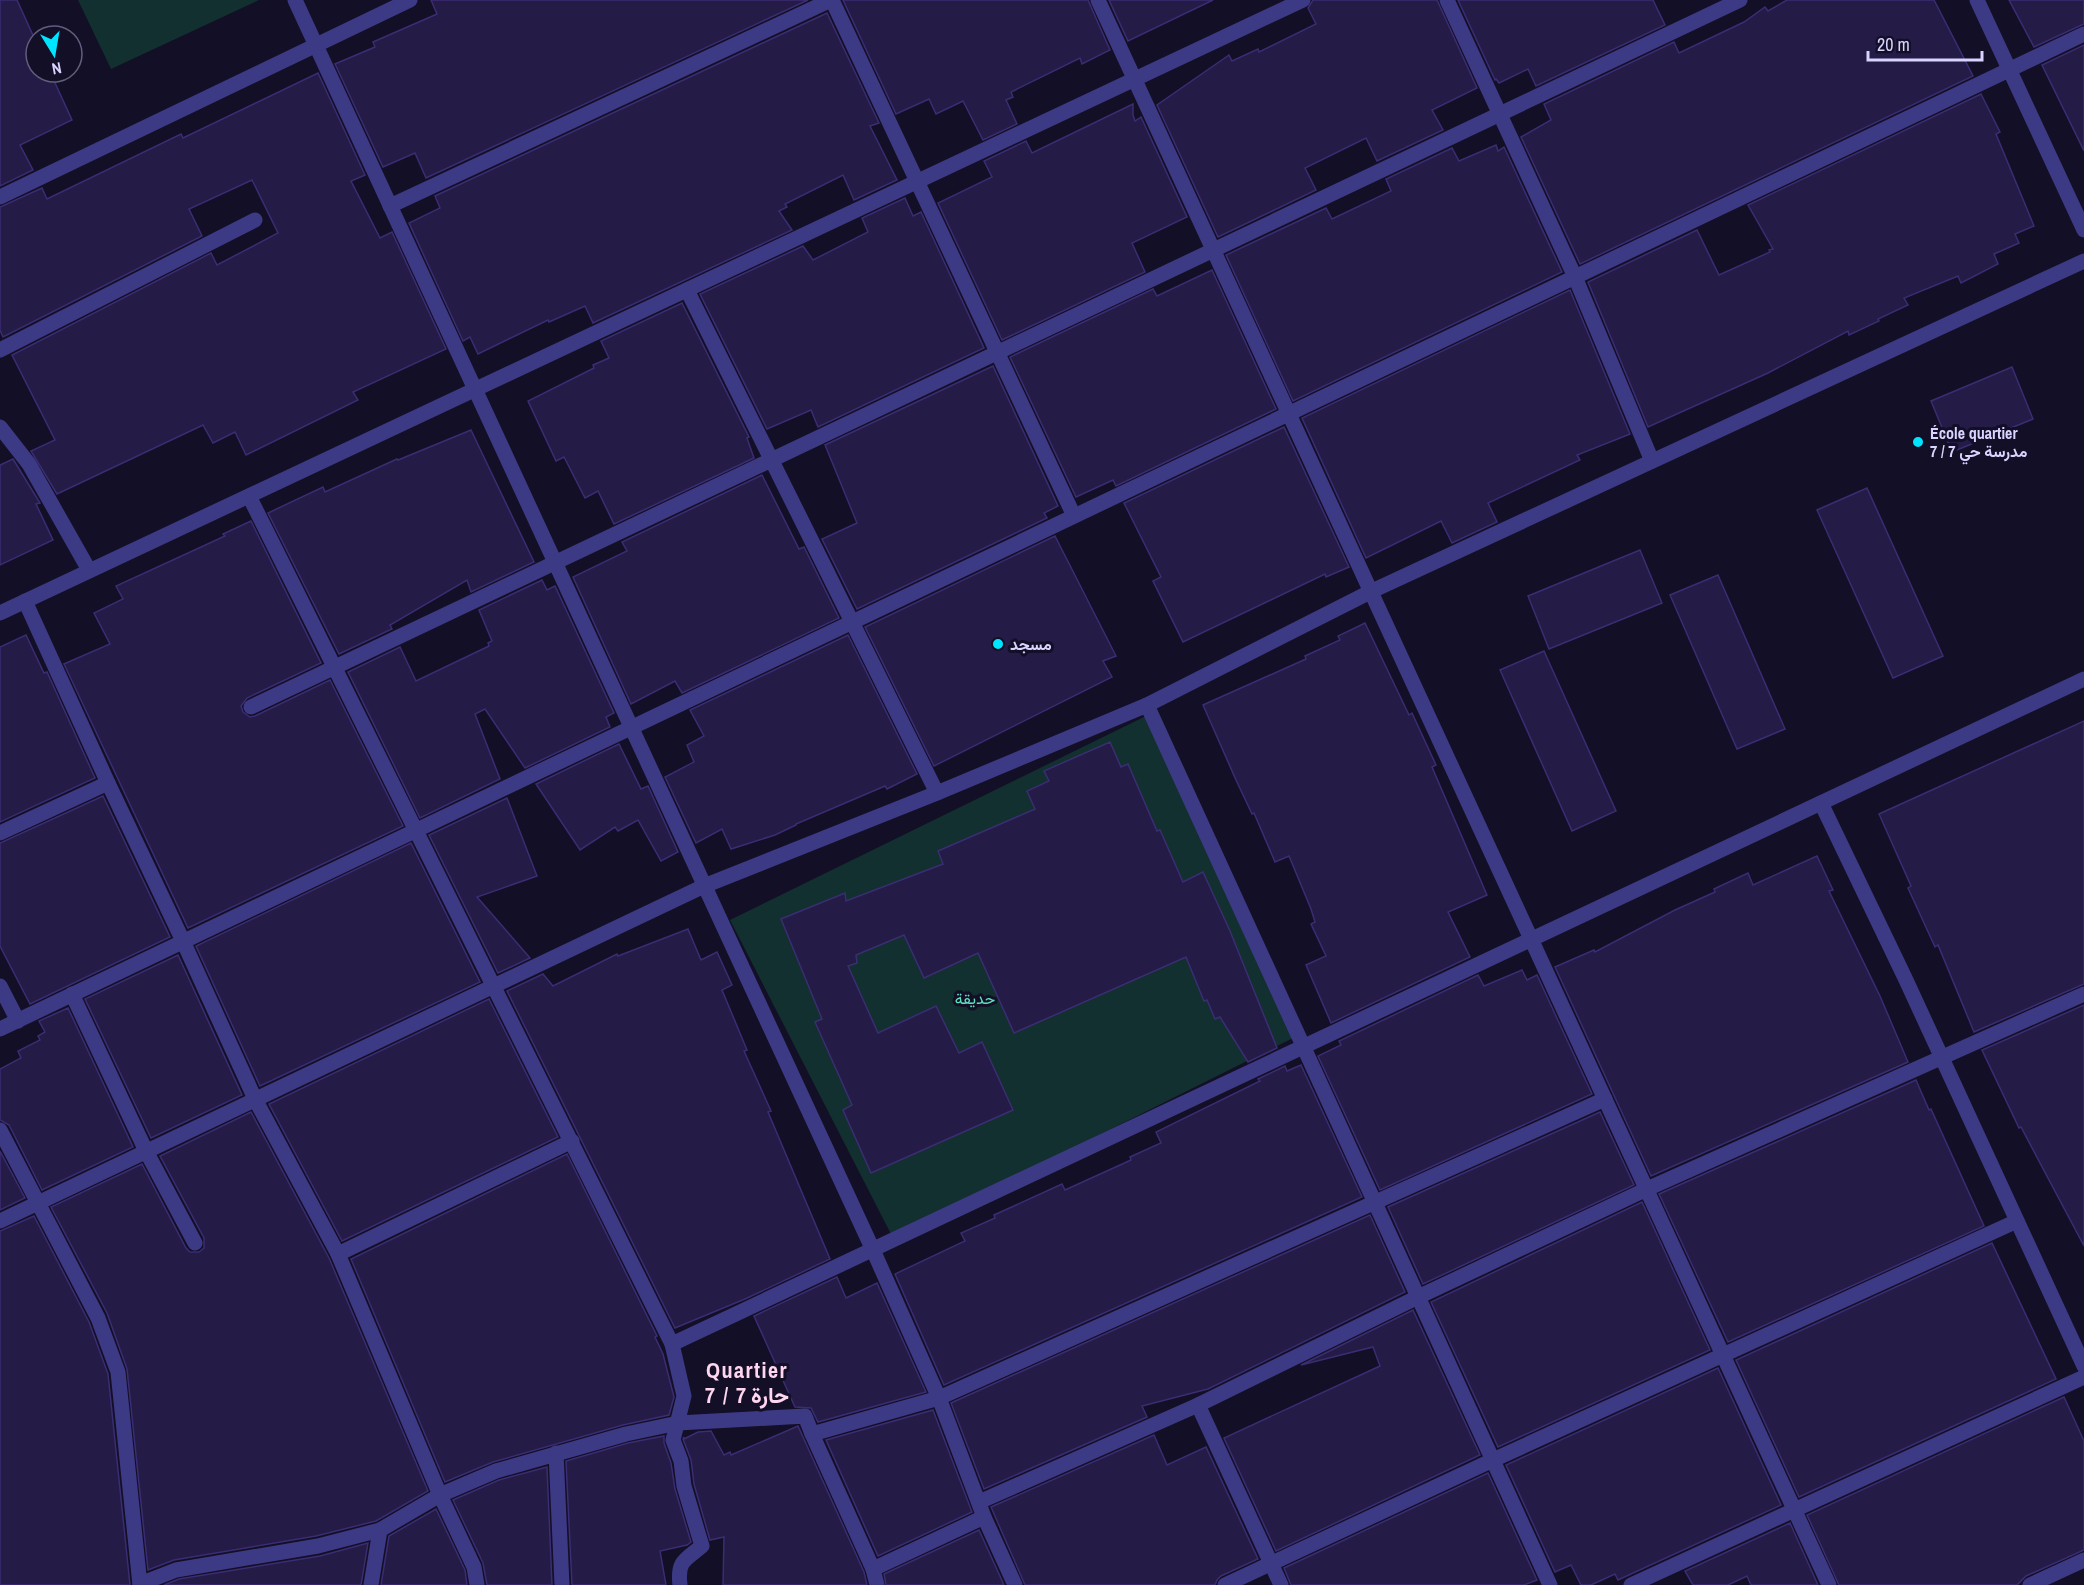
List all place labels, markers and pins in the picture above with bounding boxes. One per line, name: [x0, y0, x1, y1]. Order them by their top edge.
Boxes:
place label: École quartier 7 / مدرسة حي 7: [1930, 422, 2028, 465]
marker: École quartier 7 / مدرسة حي 7: [1911, 435, 1925, 449]
place label: مسجد: [1010, 633, 1052, 655]
marker: مسجد: [991, 637, 1005, 651]

